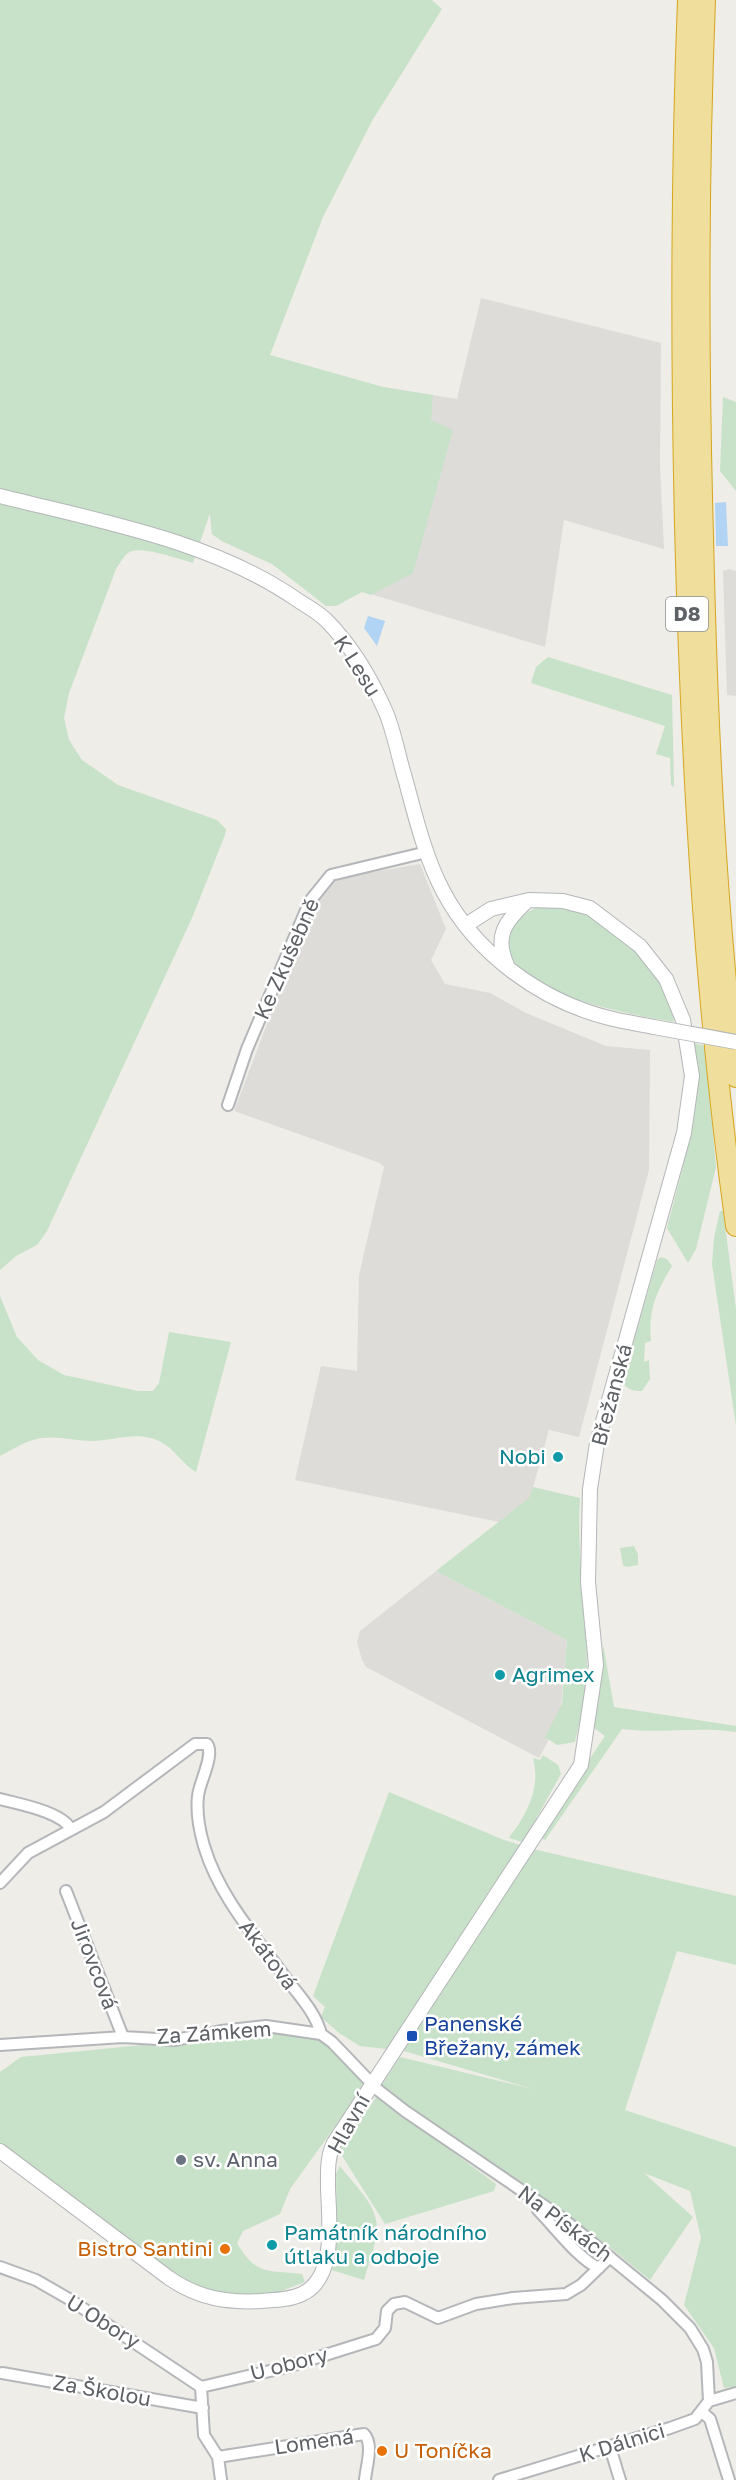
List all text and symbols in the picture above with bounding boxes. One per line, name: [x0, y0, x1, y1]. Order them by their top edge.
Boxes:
road number: D8: [666, 597, 708, 631]
street label: K Lesu: [329, 630, 387, 701]
street label: Ke Zkušebně: [248, 894, 324, 1023]
street label: Břežanská: [585, 1341, 637, 1449]
place label: Nobi: [499, 1443, 546, 1469]
marker: Nobi: [551, 1450, 565, 1464]
place label: Agrimex: [512, 1661, 595, 1687]
marker: Agrimex: [493, 1668, 507, 1682]
street label: Jirovcová: [66, 1914, 124, 2013]
street label: Akátová: [234, 1914, 304, 1995]
place label: Panenské Břežany, zámek: [424, 2010, 581, 2060]
street label: Za Zámkem: [156, 2015, 272, 2049]
marker: Panenské Břežany, zámek: [405, 2029, 419, 2043]
street label: Hlavní: [321, 2088, 376, 2158]
place label: sv. Anna: [193, 2146, 278, 2172]
marker: sv. Anna: [174, 2153, 188, 2167]
street label: Na Pískách: [513, 2179, 618, 2267]
place label: Památník národního útlaku a odboje: [284, 2219, 487, 2269]
place label: Bistro Santini: [77, 2235, 213, 2261]
marker: Památník národního útlaku a odboje: [265, 2238, 279, 2252]
marker: Bistro Santini: [218, 2242, 232, 2256]
street label: U Obory: [62, 2288, 145, 2354]
street label: U obory: [247, 2341, 331, 2385]
street label: Za Školou: [51, 2369, 153, 2411]
street label: K Dálnici: [576, 2417, 668, 2467]
street label: Lomená: [272, 2423, 355, 2459]
place label: U Toníčka: [394, 2437, 492, 2463]
marker: U Toníčka: [375, 2444, 389, 2458]

